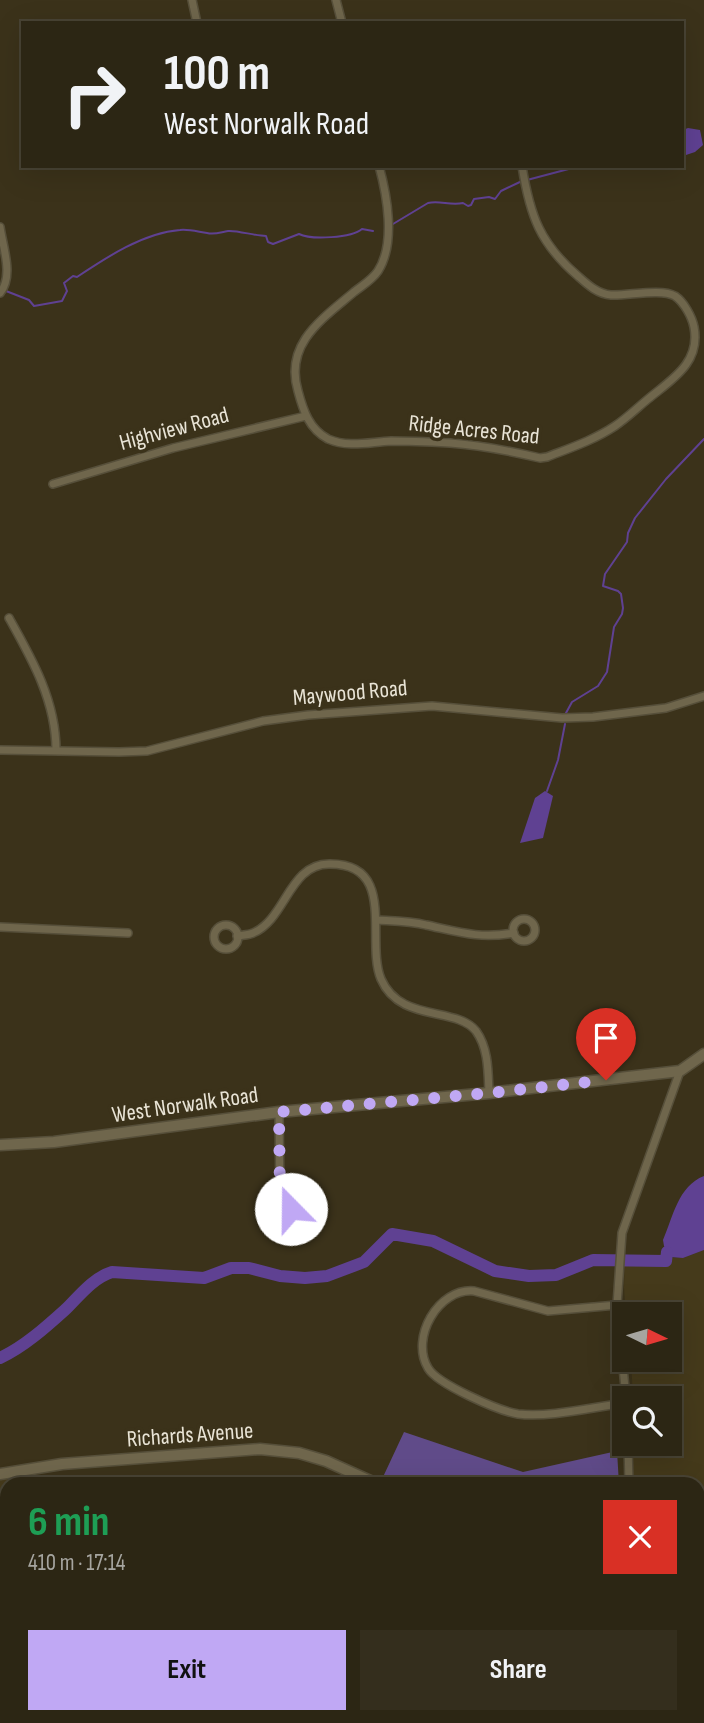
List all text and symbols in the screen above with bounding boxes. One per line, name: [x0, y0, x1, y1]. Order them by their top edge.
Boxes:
text: 100 m: [164, 45, 270, 104]
icon: right: [49, 49, 140, 140]
text: West Norwalk Road: [164, 105, 369, 144]
street label: Highview Road: [116, 401, 232, 457]
street label: Ridge Acres Road: [407, 409, 541, 451]
street label: Maywood Road: [292, 674, 408, 712]
pin: [576, 1008, 636, 1080]
icon: arrive: [587, 1019, 625, 1057]
street label: West Norwalk Road: [110, 1081, 260, 1129]
position arrow: [254, 1172, 328, 1246]
north arrow: [612, 1302, 682, 1372]
map controls: [612, 1302, 682, 1456]
button: search: [612, 1386, 682, 1456]
street label: Richards Avenue: [126, 1417, 254, 1453]
text: 6 min: [28, 1497, 109, 1548]
button: close: [603, 1500, 677, 1574]
text: 410 m · 17:14: [28, 1549, 125, 1577]
button: Exit: [28, 1630, 346, 1710]
button: Share: [360, 1630, 677, 1710]

